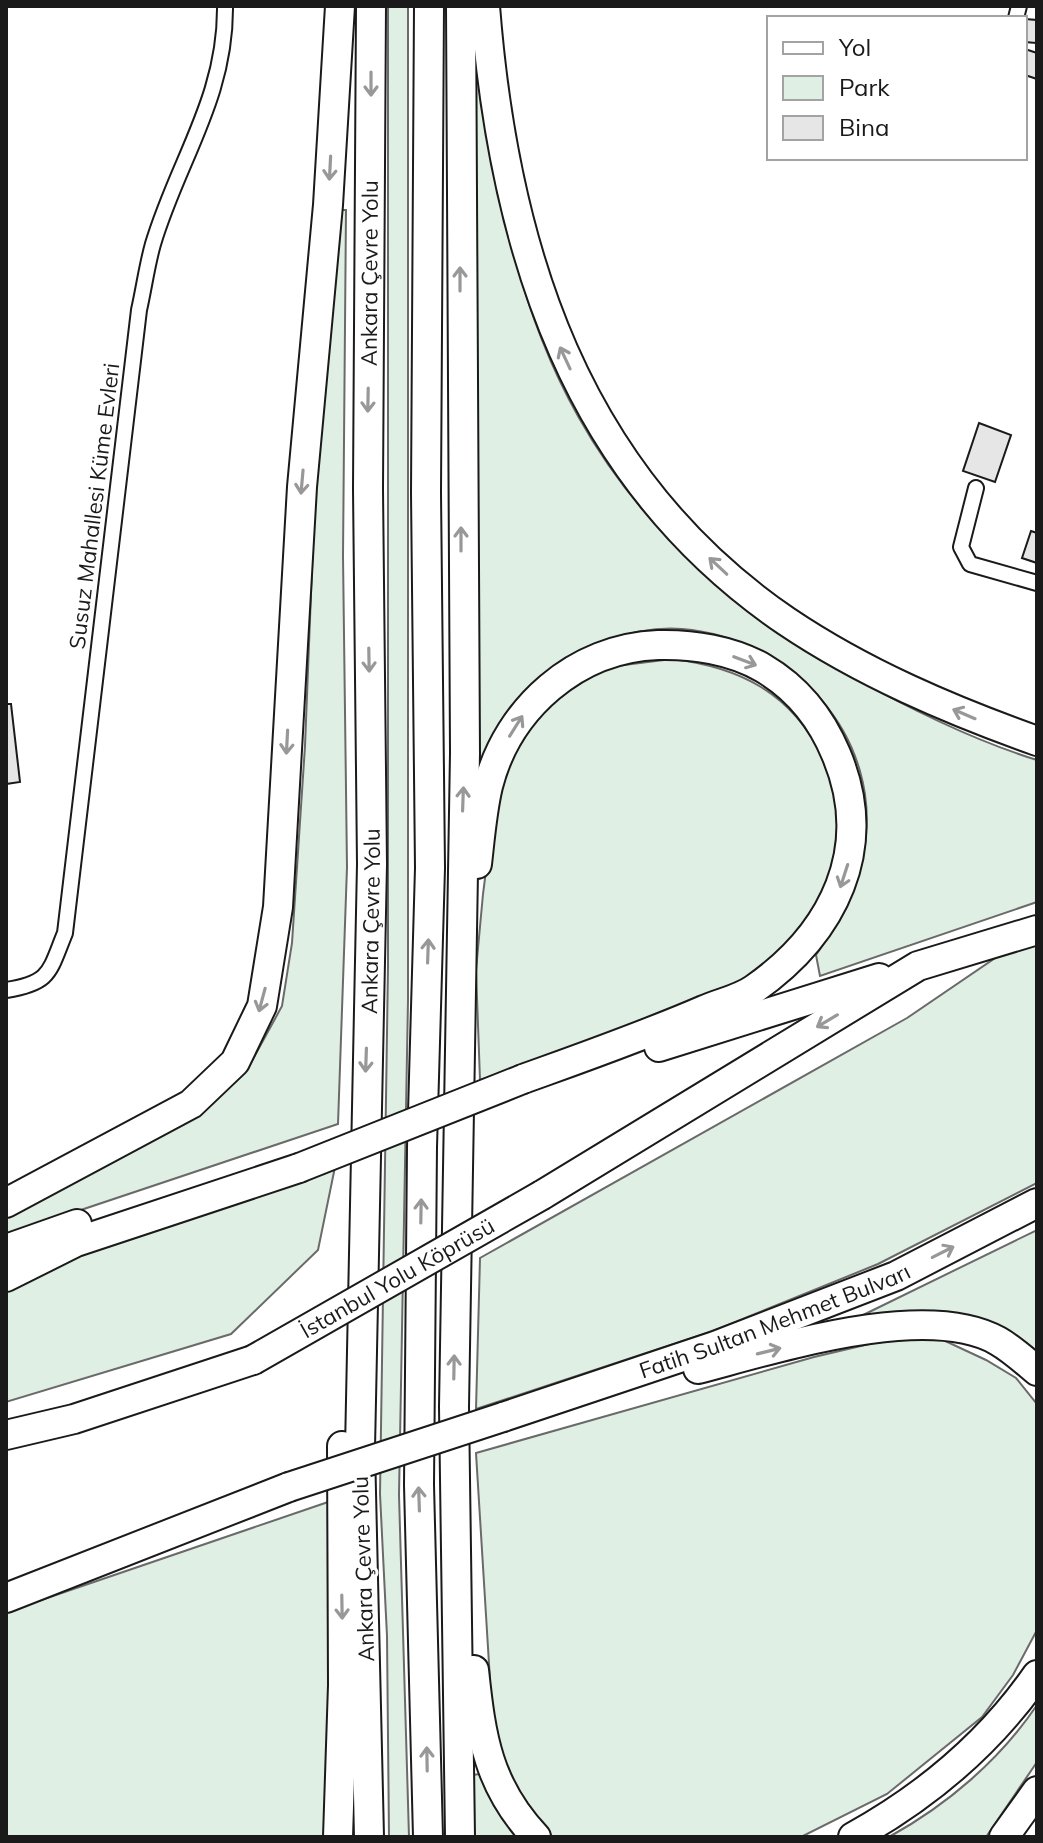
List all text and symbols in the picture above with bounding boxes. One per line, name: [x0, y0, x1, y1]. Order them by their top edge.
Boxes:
legend: [767, 16, 1027, 160]
text: Yol: [838, 32, 871, 62]
one-way arrow: [363, 70, 379, 97]
text: Park: [839, 72, 890, 102]
text: Bina: [839, 112, 890, 142]
one-way arrow: [323, 154, 338, 181]
street label: Ankara Çevre Yolu: [355, 180, 384, 366]
one-way arrow: [452, 266, 468, 293]
one-way arrow: [557, 347, 572, 371]
street label: Susuz Mahallesi Küme Evleri: [63, 361, 125, 651]
one-way arrow: [361, 386, 376, 413]
one-way arrow: [294, 468, 309, 495]
one-way arrow: [453, 526, 469, 553]
one-way arrow: [709, 558, 729, 576]
one-way arrow: [362, 646, 377, 673]
one-way arrow: [732, 655, 757, 669]
one-way arrow: [952, 705, 977, 720]
one-way arrow: [509, 715, 525, 738]
one-way arrow: [279, 728, 294, 755]
one-way arrow: [455, 786, 470, 813]
street label: Ankara Çevre Yolu: [355, 828, 386, 1014]
one-way arrow: [835, 863, 850, 888]
one-way arrow: [420, 938, 435, 965]
one-way arrow: [254, 987, 269, 1013]
one-way arrow: [816, 1013, 839, 1029]
one-way arrow: [359, 1046, 374, 1073]
one-way arrow: [413, 1198, 429, 1225]
street label: İstanbul Yolu Köprüsü: [295, 1211, 499, 1344]
one-way arrow: [930, 1244, 954, 1260]
street label: Fatih Sultan Mehmet Bulvarı: [635, 1257, 915, 1384]
one-way arrow: [756, 1342, 782, 1357]
one-way arrow: [446, 1354, 462, 1381]
street label: Ankara Çevre Yolu: [346, 1476, 380, 1662]
one-way arrow: [412, 1486, 427, 1513]
one-way arrow: [334, 1593, 350, 1620]
one-way arrow: [419, 1746, 434, 1773]

